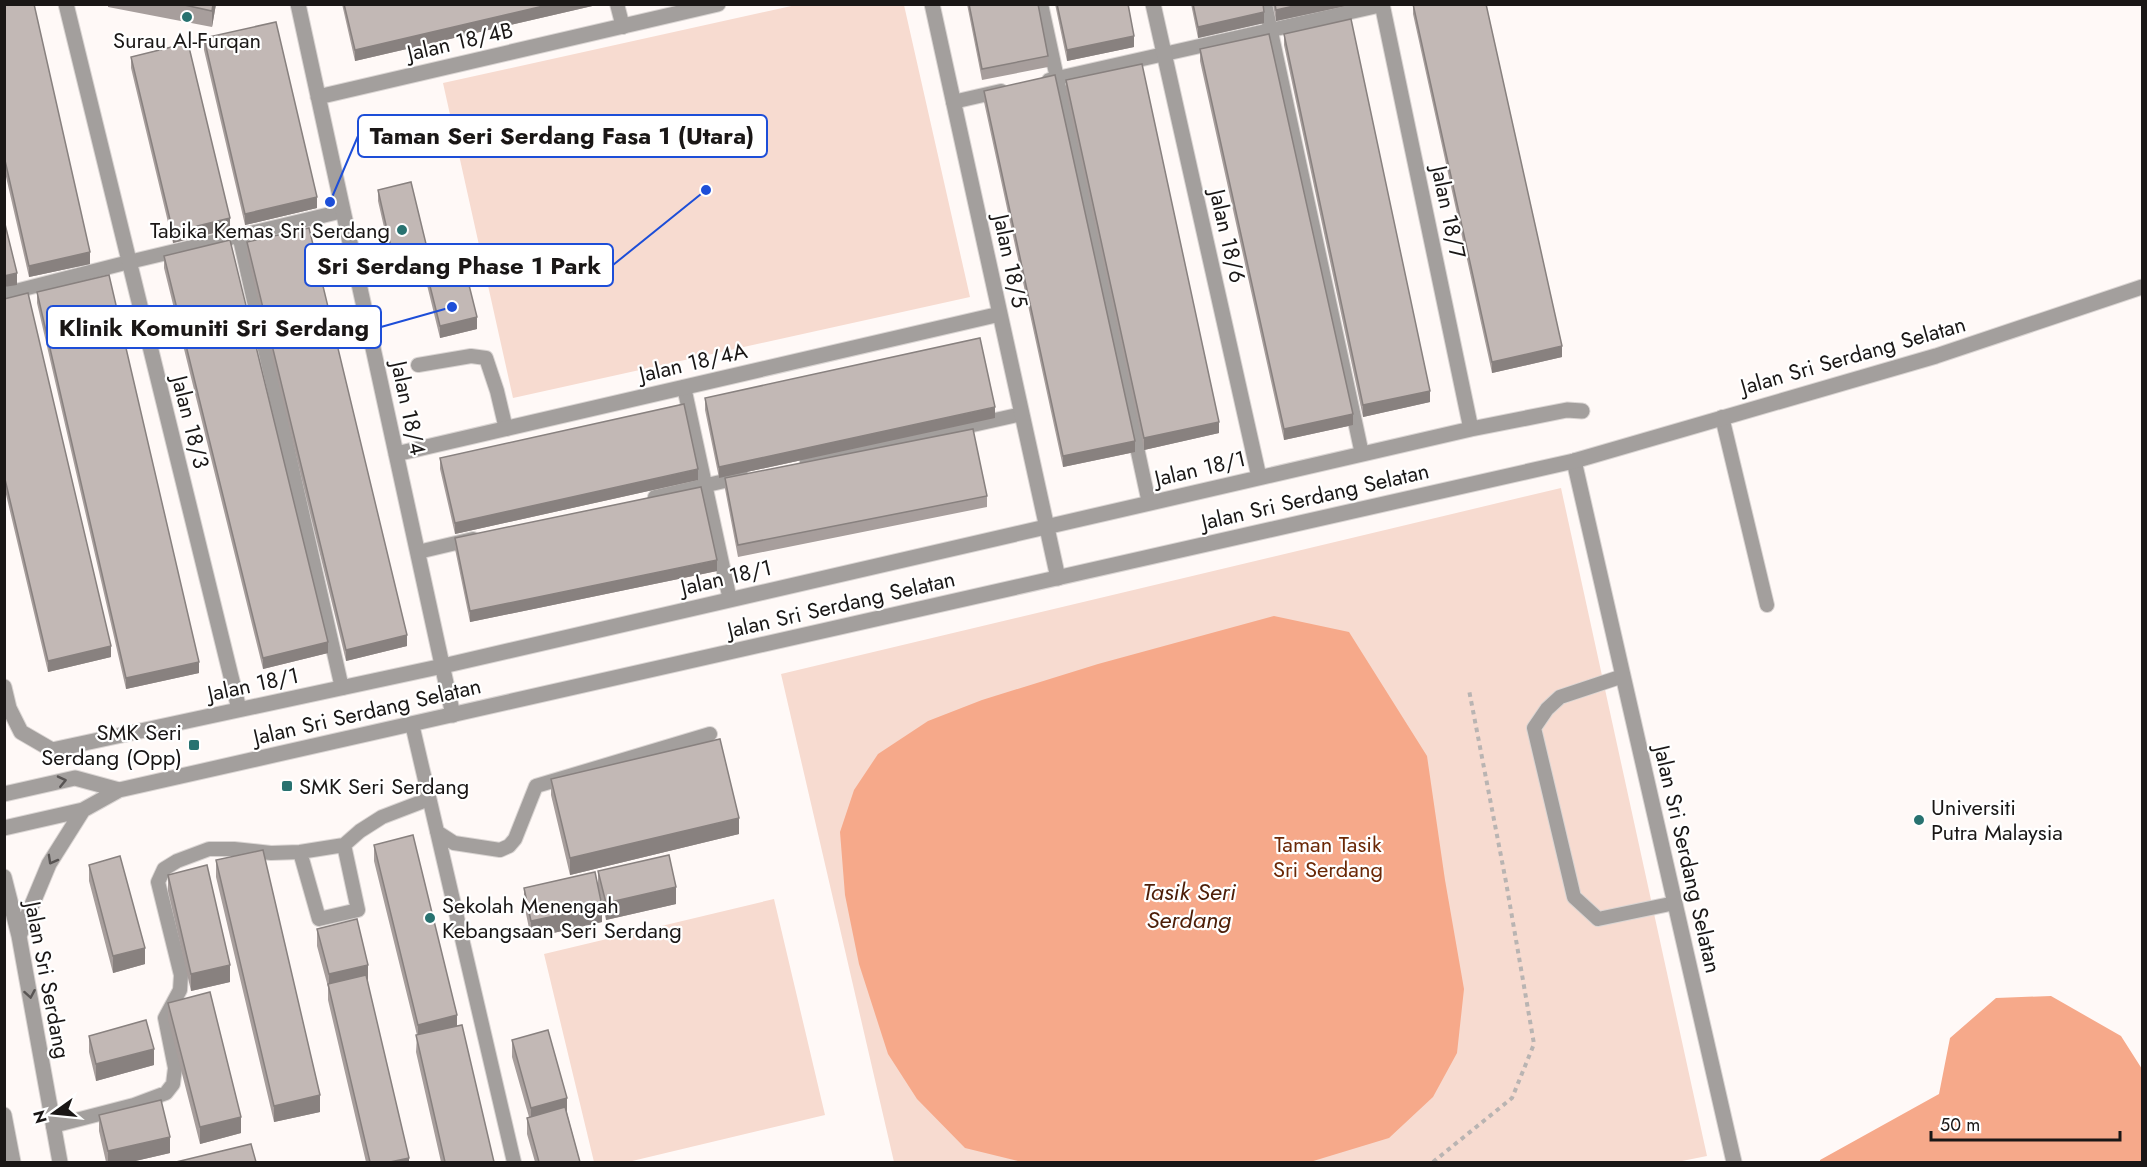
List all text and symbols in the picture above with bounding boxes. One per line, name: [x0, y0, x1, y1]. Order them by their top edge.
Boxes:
marker: Surau Al-Furqan: [180, 10, 194, 24]
street label: Jalan 18/4B: [401, 13, 516, 69]
place label: Surau Al-Furqan: [113, 24, 261, 56]
callout: Taman Seri Serdang Fasa 1 (Utara): [358, 115, 767, 157]
text: Taman Seri Serdang Fasa 1 (Utara): [370, 118, 754, 153]
street label: Jalan 18/7: [1423, 160, 1475, 262]
street label: Jalan 18/6: [1201, 183, 1254, 286]
street label: Jalan 18/5: [985, 208, 1037, 311]
place label: Tabika Kemas Sri Serdang: [150, 214, 390, 246]
marker: Tabika Kemas Sri Serdang: [395, 223, 409, 237]
callout: Sri Serdang Phase 1 Park: [305, 244, 613, 286]
text: Sri Serdang Phase 1 Park: [317, 248, 601, 283]
callout: Klinik Komuniti Sri Serdang: [47, 306, 381, 348]
street label: Jalan Sri Serdang Selatan: [1734, 308, 1969, 403]
text: Klinik Komuniti Sri Serdang: [59, 310, 369, 345]
street label: Jalan 18/4A: [633, 334, 751, 391]
street label: Jalan 18/4: [383, 355, 435, 458]
street label: Jalan 18/3: [163, 369, 218, 472]
street label: Jalan 18/1: [1148, 442, 1249, 495]
street label: Jalan Sri Serdang Selatan: [1195, 454, 1432, 538]
street label: Jalan 18/1: [674, 551, 775, 604]
street label: Jalan Sri Serdang Selatan: [721, 562, 958, 646]
street label: Jalan 18/1: [202, 659, 302, 710]
street label: Jalan Sri Serdang Selatan: [247, 669, 484, 753]
place label: SMK Seri Serdang (Opp): [41, 716, 182, 773]
marker: SMK Seri Serdang (Opp): [187, 738, 201, 752]
street label: Jalan Sri Serdang Selatan: [1646, 739, 1730, 976]
place label: SMK Seri Serdang: [299, 770, 469, 802]
one-way arrow: [56, 775, 66, 788]
marker: SMK Seri Serdang: [280, 779, 294, 793]
place label: Universiti Putra Malaysia: [1931, 791, 2063, 848]
marker: Universiti Putra Malaysia: [1912, 813, 1926, 827]
park label: Taman Tasik Sri Serdang: [1273, 828, 1383, 885]
one-way arrow: [48, 854, 59, 864]
water label: Tasik Seri Serdang: [1142, 874, 1237, 937]
place label: Sekolah Menengah Kebangsaan Seri Serdang: [442, 889, 682, 946]
street label: Jalan Sri Serdang: [16, 896, 79, 1061]
marker: Sekolah Menengah Kebangsaan Seri Serdang: [423, 911, 437, 925]
one-way arrow: [23, 989, 35, 999]
north arrow: [24, 1083, 84, 1143]
scale bar: [1931, 1104, 2120, 1142]
text: N: [27, 1108, 53, 1126]
text: 50 m: [1940, 1112, 1980, 1138]

